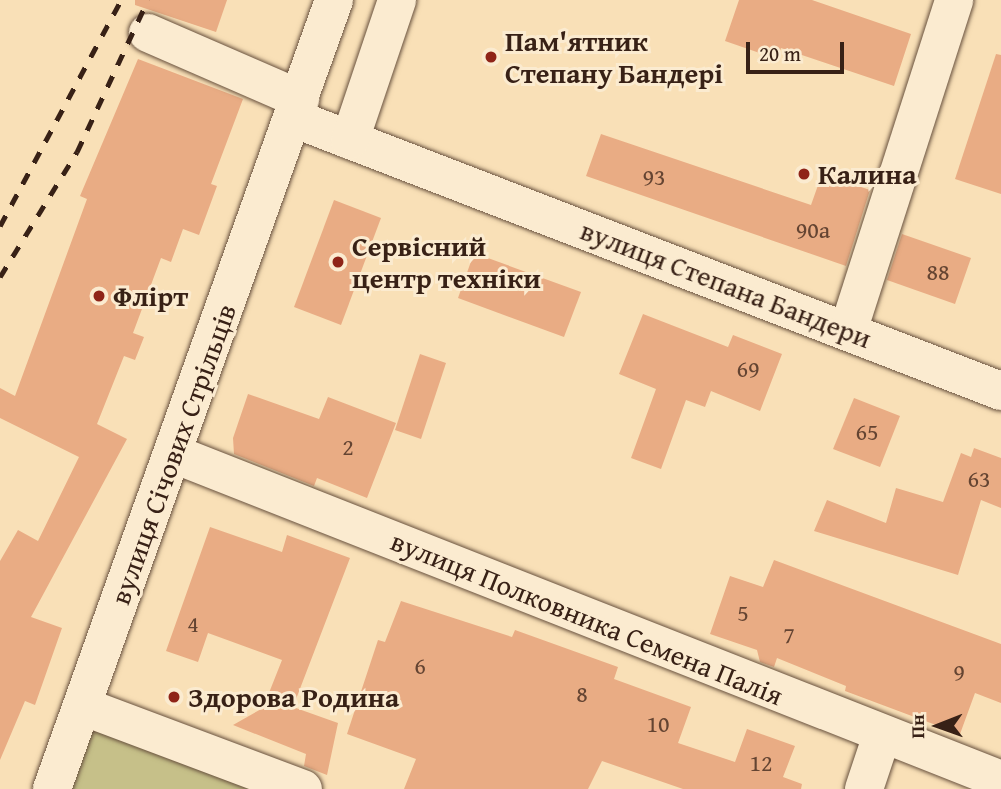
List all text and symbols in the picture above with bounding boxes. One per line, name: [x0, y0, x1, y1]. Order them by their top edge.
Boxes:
place label: Пам'ятник Степану Бандері: [505, 24, 723, 90]
scale bar: [749, 28, 847, 72]
text: 20 m: [759, 38, 801, 69]
marker: Пам'ятник Степану Бандері: [483, 49, 499, 65]
place label: Калина: [818, 157, 917, 191]
house number: 93: [642, 163, 666, 191]
marker: Калина: [796, 166, 812, 182]
street label: вулиця Степана Бандери: [576, 213, 876, 355]
house number: 90а: [796, 216, 830, 244]
place label: Сервісний центр техніки: [352, 229, 541, 295]
marker: Сервісний центр техніки: [330, 254, 346, 270]
house number: 88: [926, 258, 950, 286]
place label: Флірт: [113, 279, 188, 313]
marker: Флірт: [91, 288, 107, 304]
street label: вулиця Січових Стрільців: [103, 299, 243, 609]
house number: 69: [736, 355, 760, 383]
house number: 65: [855, 418, 879, 446]
house number: 2: [342, 433, 354, 461]
house number: 63: [967, 465, 991, 493]
street label: вулиця Полковника Семена Палія: [386, 524, 788, 712]
house number: 5: [737, 599, 749, 627]
house number: 4: [187, 610, 199, 638]
house number: 7: [783, 621, 795, 649]
house number: 6: [414, 652, 426, 680]
house number: 9: [953, 658, 965, 686]
place label: Здорова Родина: [188, 680, 399, 714]
house number: 8: [576, 680, 588, 708]
marker: Здорова Родина: [166, 689, 182, 705]
north arrow: [903, 691, 973, 761]
house number: 10: [646, 710, 670, 738]
text: Пн: [903, 714, 931, 739]
house number: 12: [749, 749, 773, 777]

